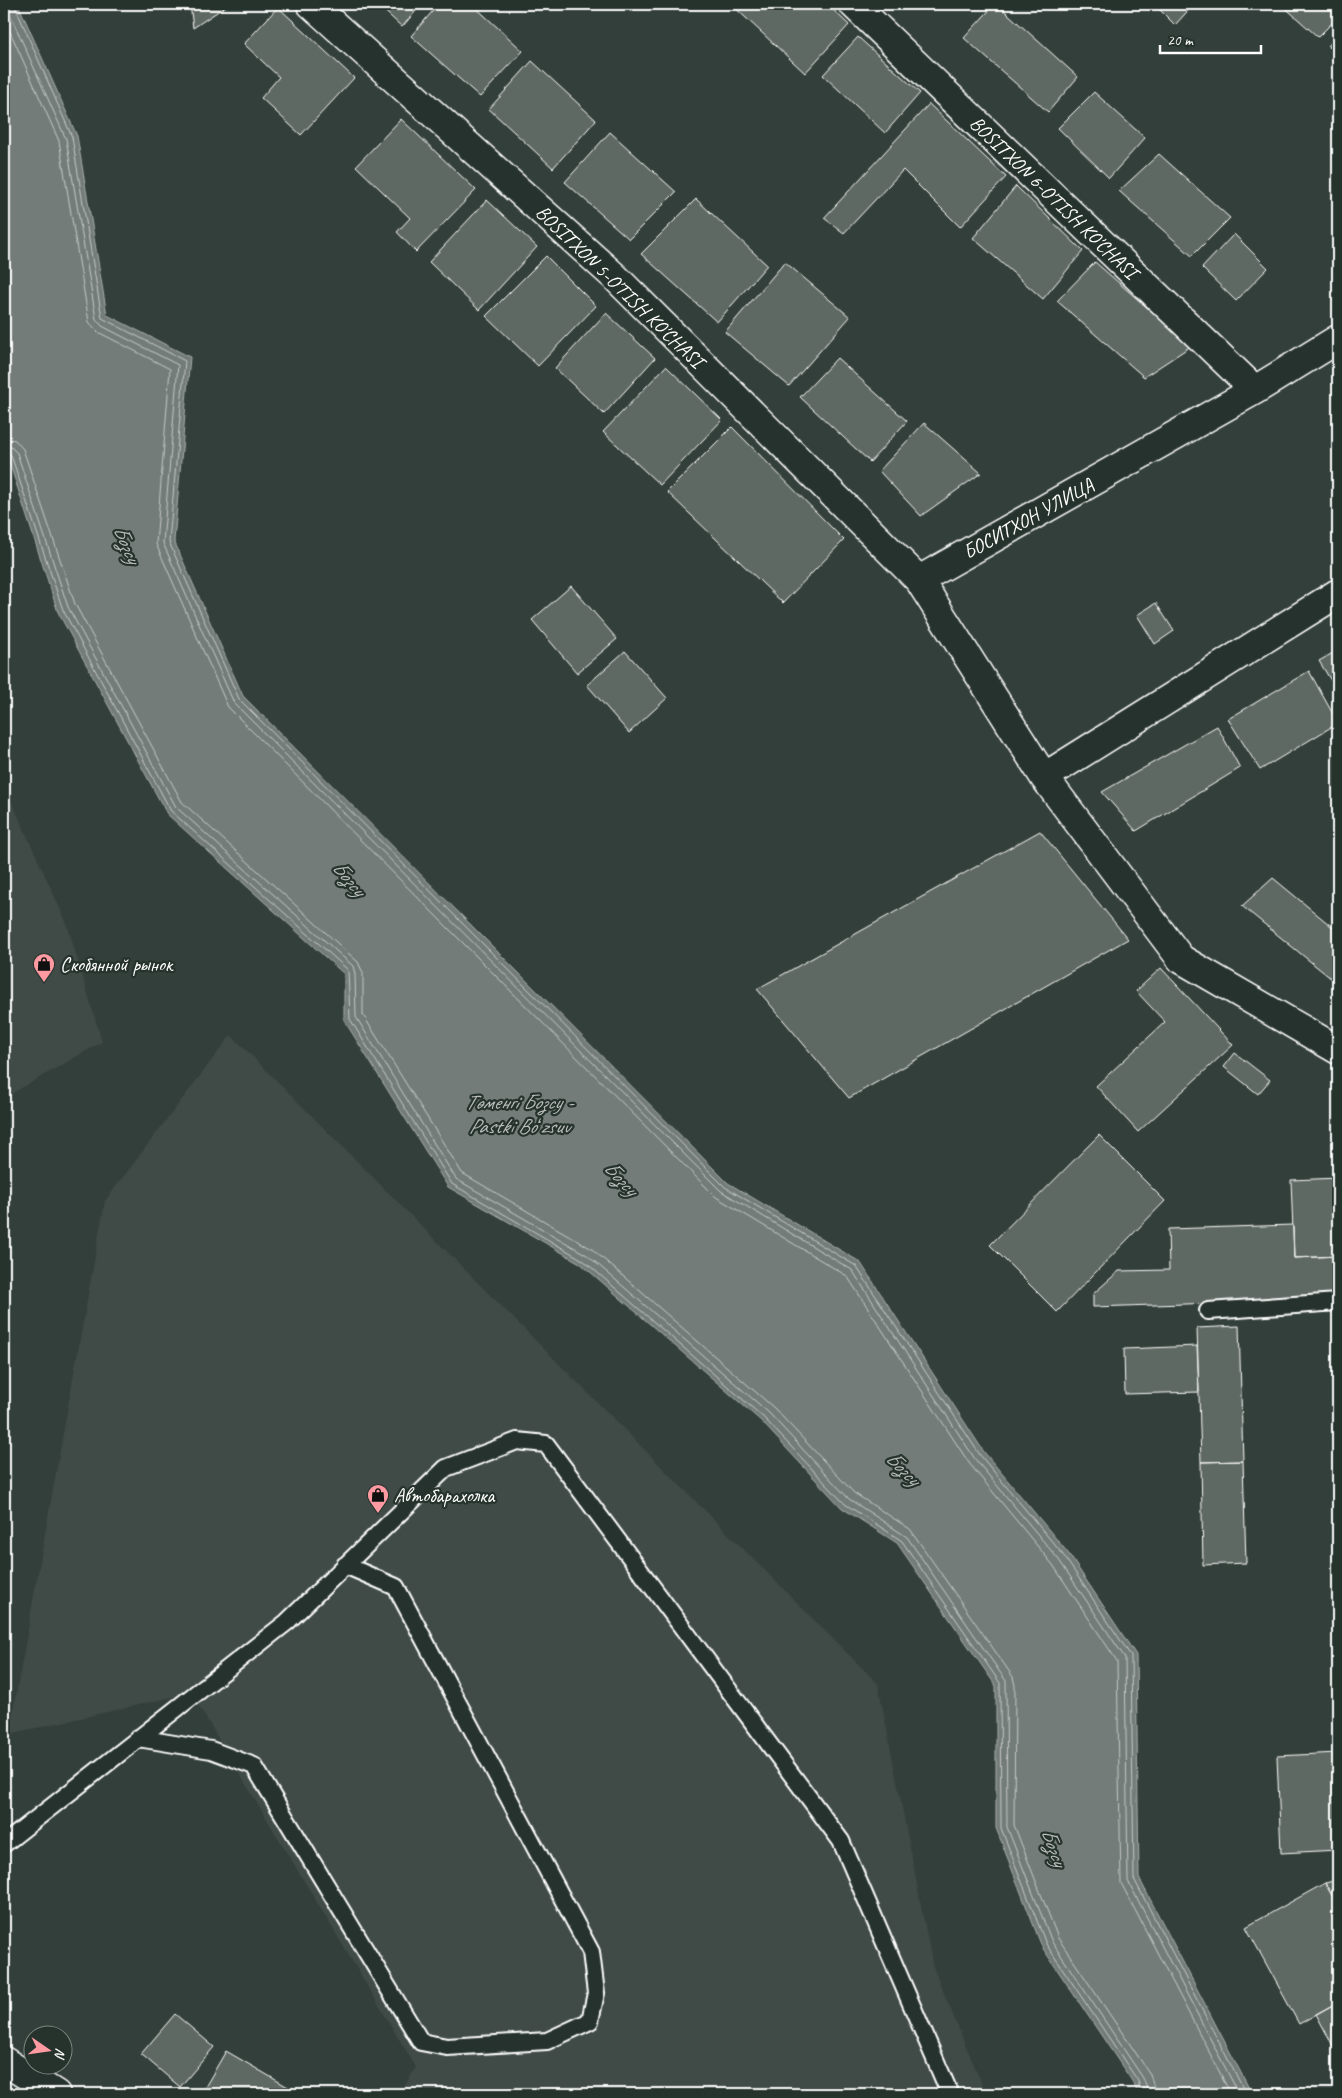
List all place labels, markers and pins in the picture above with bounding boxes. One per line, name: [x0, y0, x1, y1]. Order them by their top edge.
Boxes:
shop icon: Скобянной рынок: [32, 952, 56, 983]
place label: Скобянной рынок: [60, 952, 174, 977]
shop icon: Автобарахолка: [366, 1483, 390, 1514]
place label: Автобарахолка: [394, 1483, 496, 1508]

